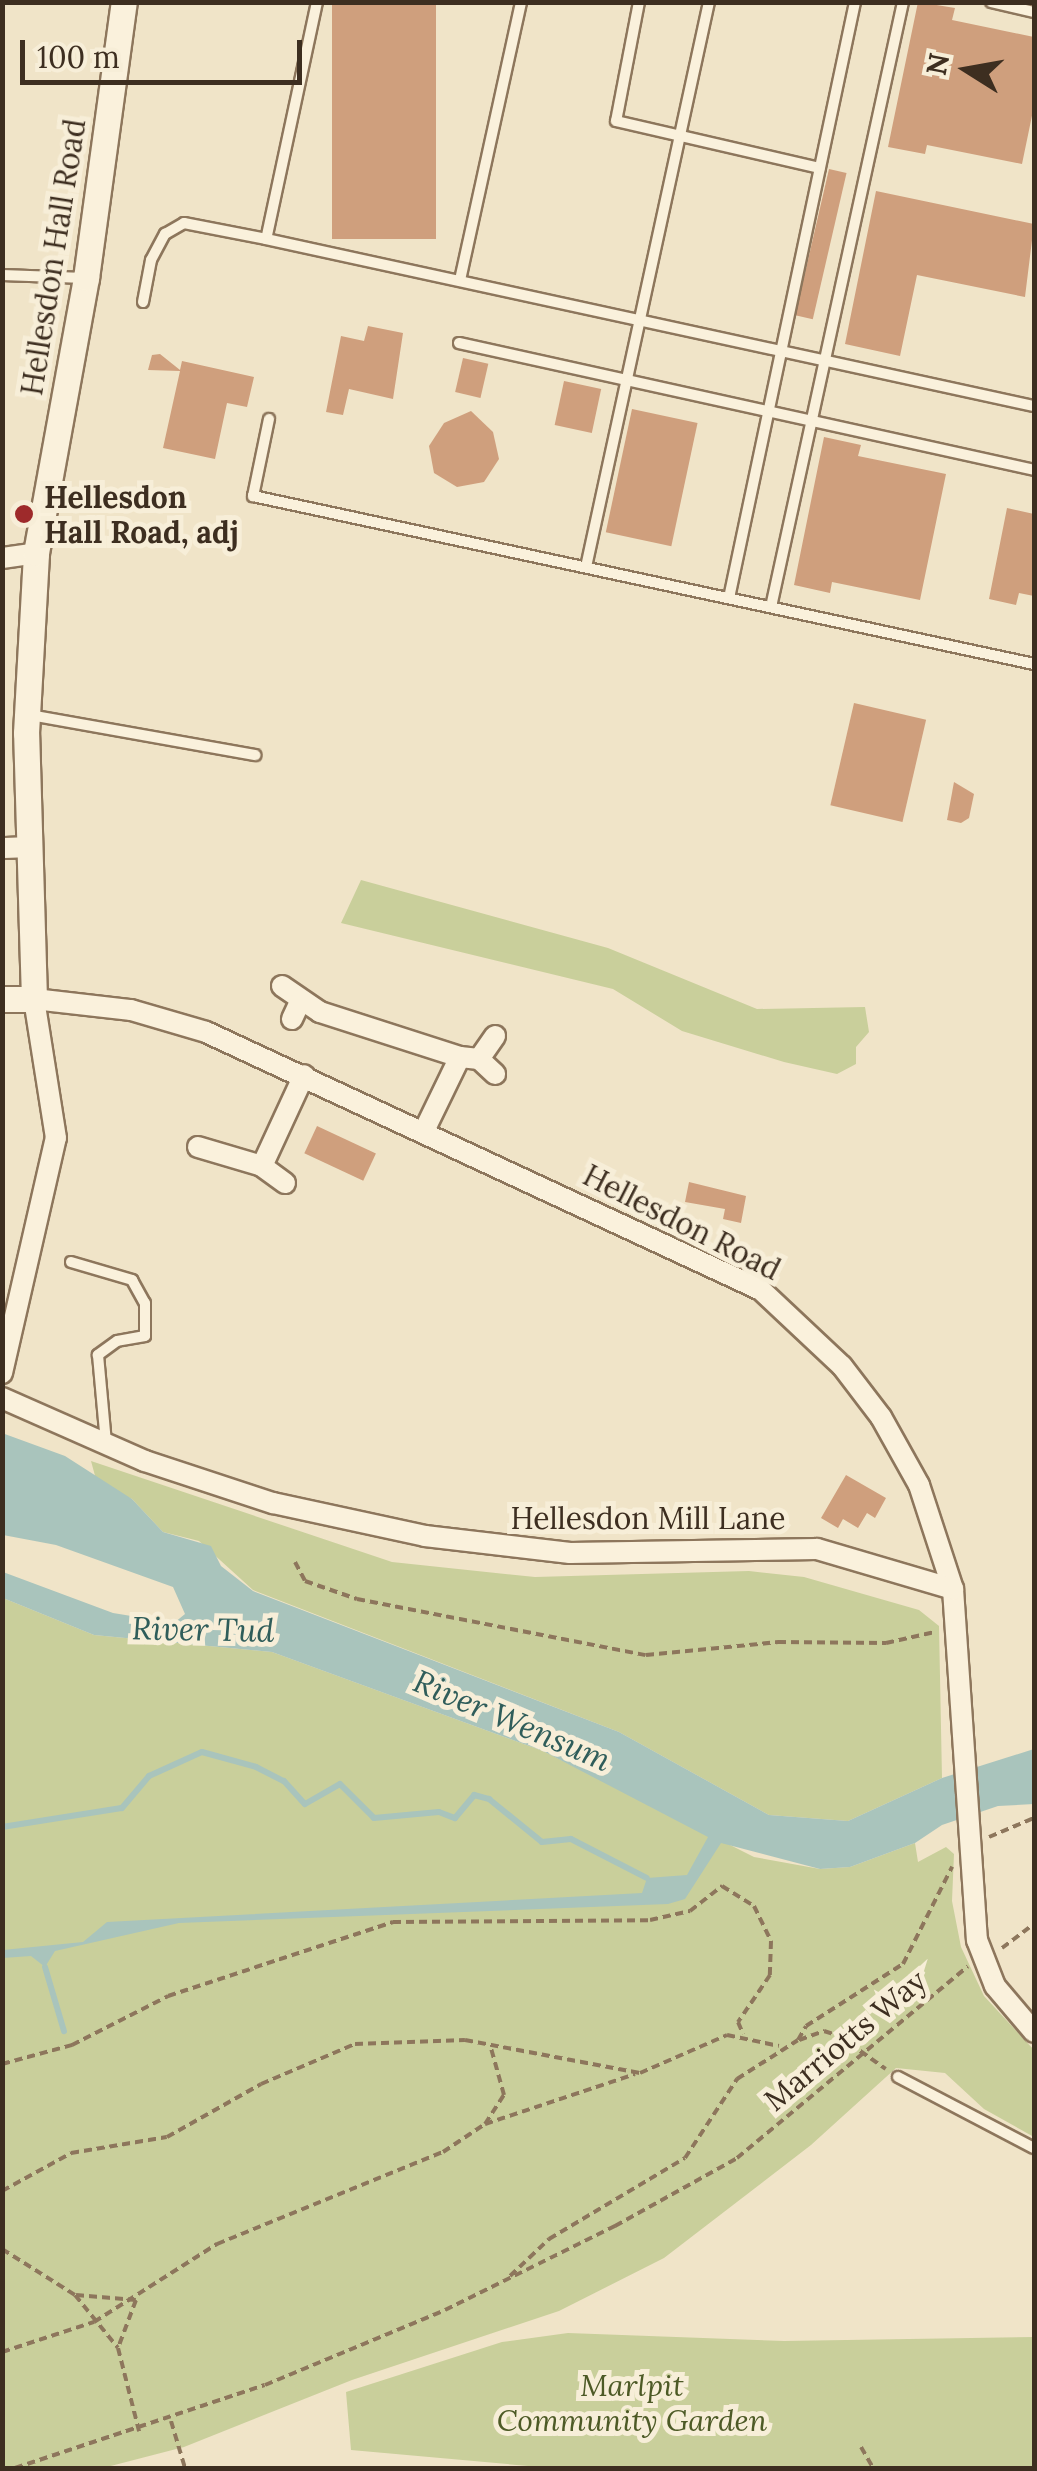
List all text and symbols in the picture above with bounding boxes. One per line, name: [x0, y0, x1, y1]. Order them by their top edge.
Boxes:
scale bar: [25, 20, 308, 82]
north arrow: [917, 20, 1017, 120]
text: 100 m: [37, 38, 120, 76]
text: N: [918, 50, 957, 78]
street label: Hellesdon Hall Road: [13, 116, 93, 398]
place label: Hellesdon Hall Road, adj: [44, 479, 239, 550]
marker: Hellesdon Hall Road, adj: [13, 503, 35, 525]
street label: Hellesdon Road: [577, 1157, 787, 1287]
street label: Hellesdon Mill Lane: [510, 1500, 786, 1536]
water label: River Tud: [131, 1610, 275, 1650]
water label: River Wensum: [407, 1662, 617, 1780]
street label: Marriotts Way: [757, 1962, 933, 2118]
park label: Marlpit Community Garden: [497, 2367, 767, 2438]

